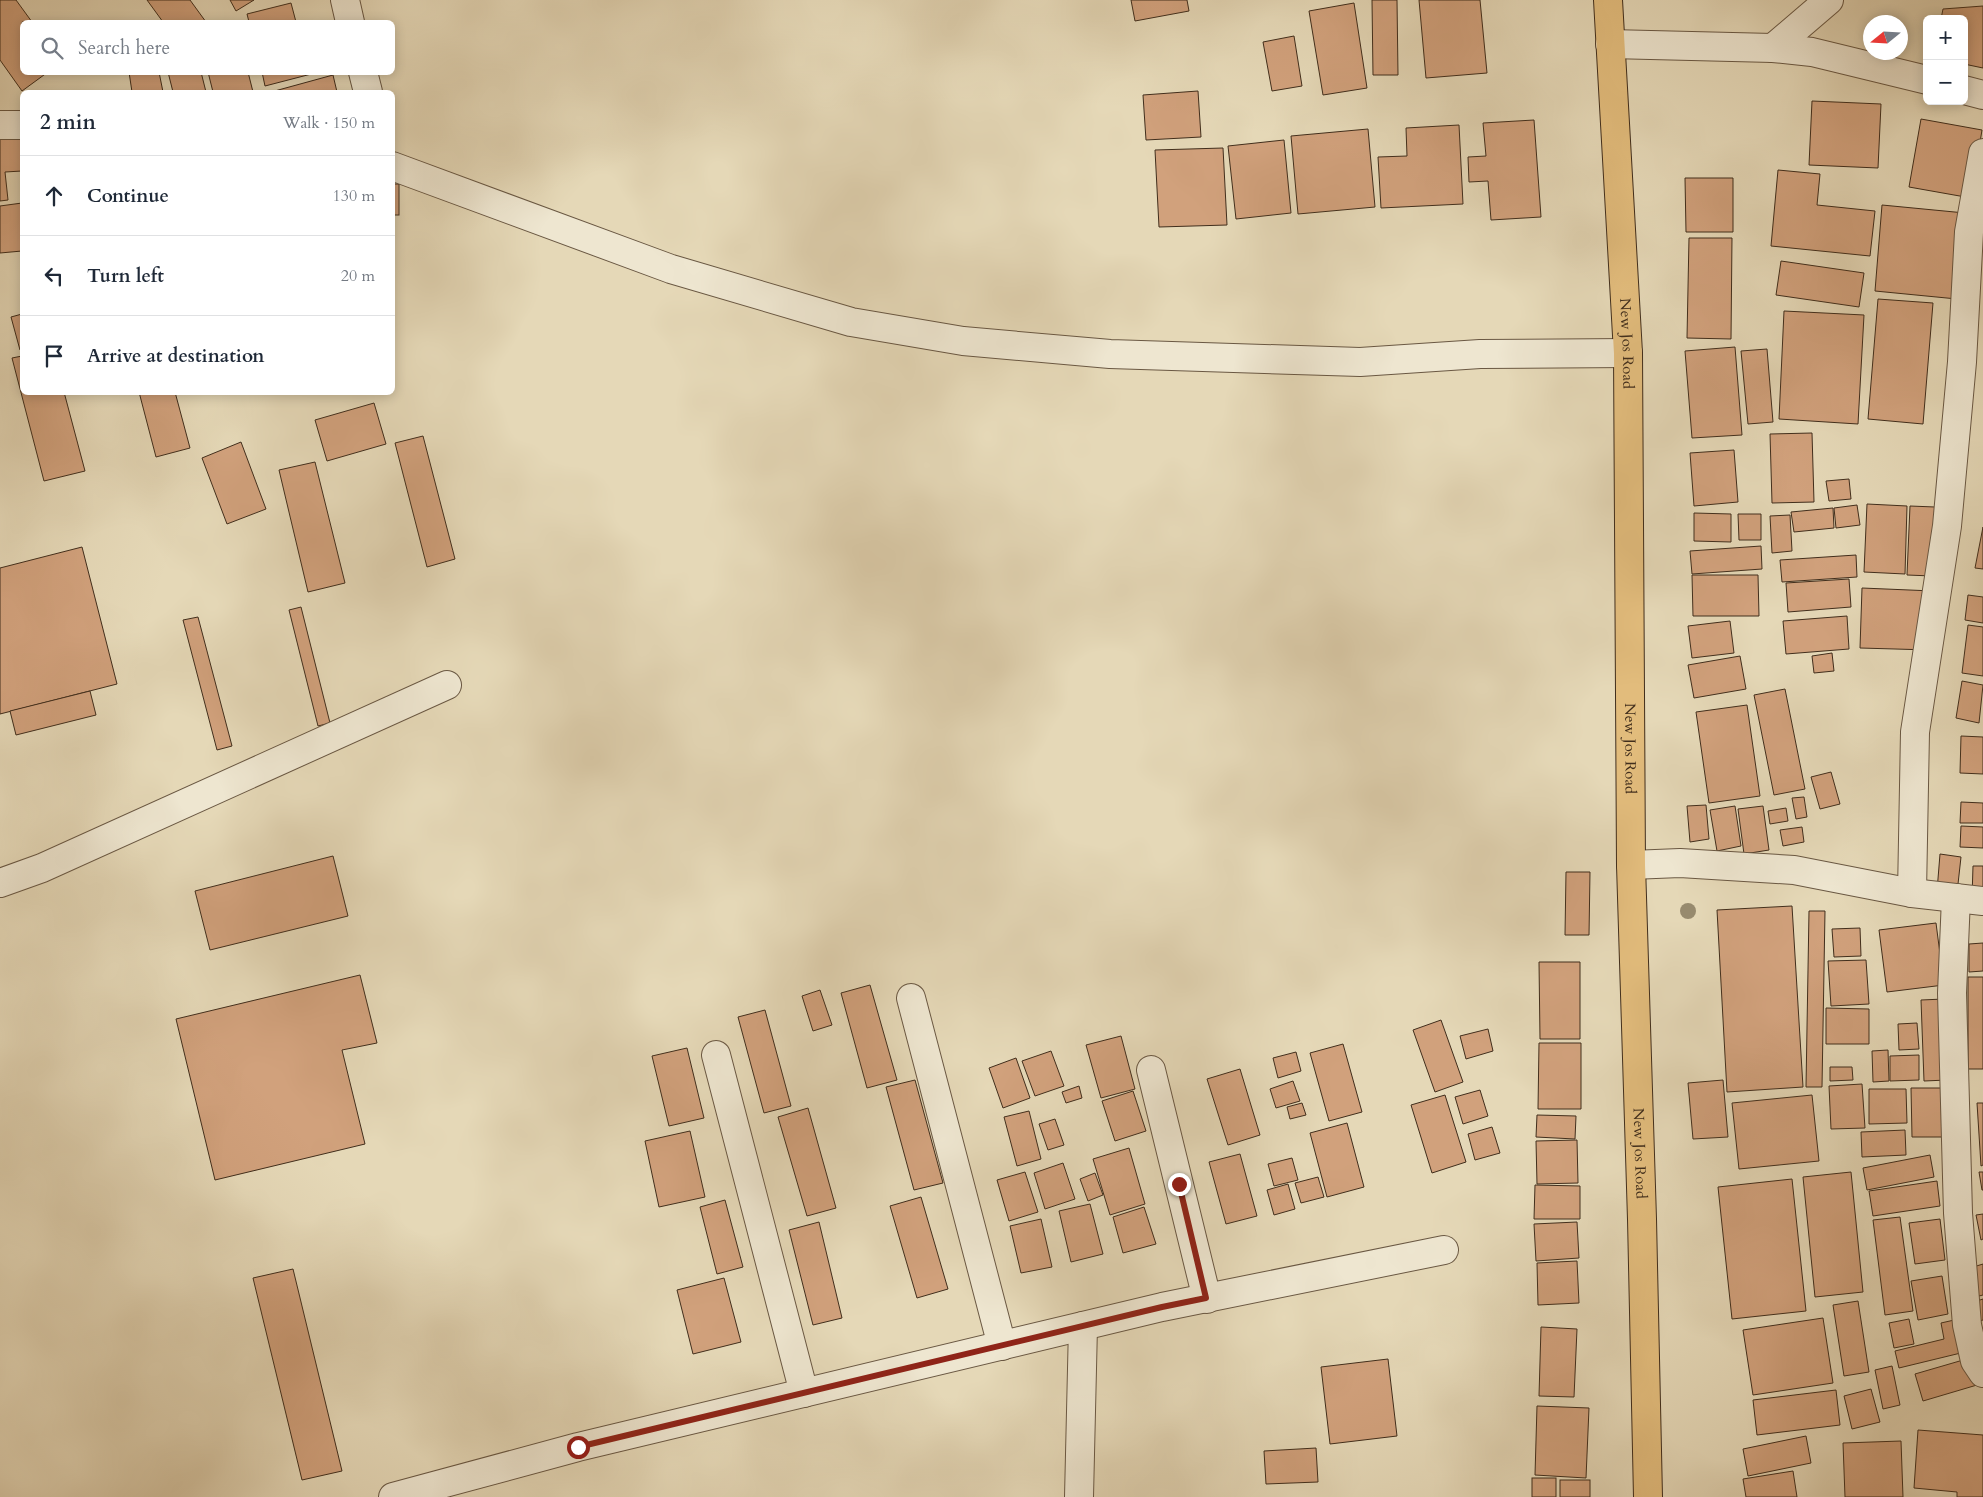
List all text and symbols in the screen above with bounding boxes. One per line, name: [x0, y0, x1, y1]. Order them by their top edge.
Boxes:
north arrow: [1863, 15, 1908, 60]
map controls: [1923, 15, 1968, 105]
button: +: [1923, 15, 1968, 60]
search box: [20, 20, 395, 75]
icon: search: [38, 34, 66, 62]
text: Search here: [78, 35, 170, 61]
button: −: [1923, 60, 1968, 105]
text: 2 min: [40, 108, 96, 137]
text: Walk · 150 m: [283, 112, 375, 134]
icon: ahead: [40, 182, 68, 210]
text: Continue: [87, 183, 169, 209]
text: 130 m: [333, 185, 375, 207]
icon: left: [40, 262, 68, 290]
text: Turn left: [87, 263, 164, 289]
text: 20 m: [341, 265, 375, 287]
street label: New Jos Road: [1615, 298, 1638, 389]
icon: arrive: [40, 342, 68, 370]
text: Arrive at destination: [87, 343, 264, 369]
street label: New Jos Road: [1620, 703, 1641, 794]
street label: New Jos Road: [1629, 1108, 1651, 1199]
route end: [1168, 1173, 1191, 1196]
route start: [567, 1436, 590, 1459]

